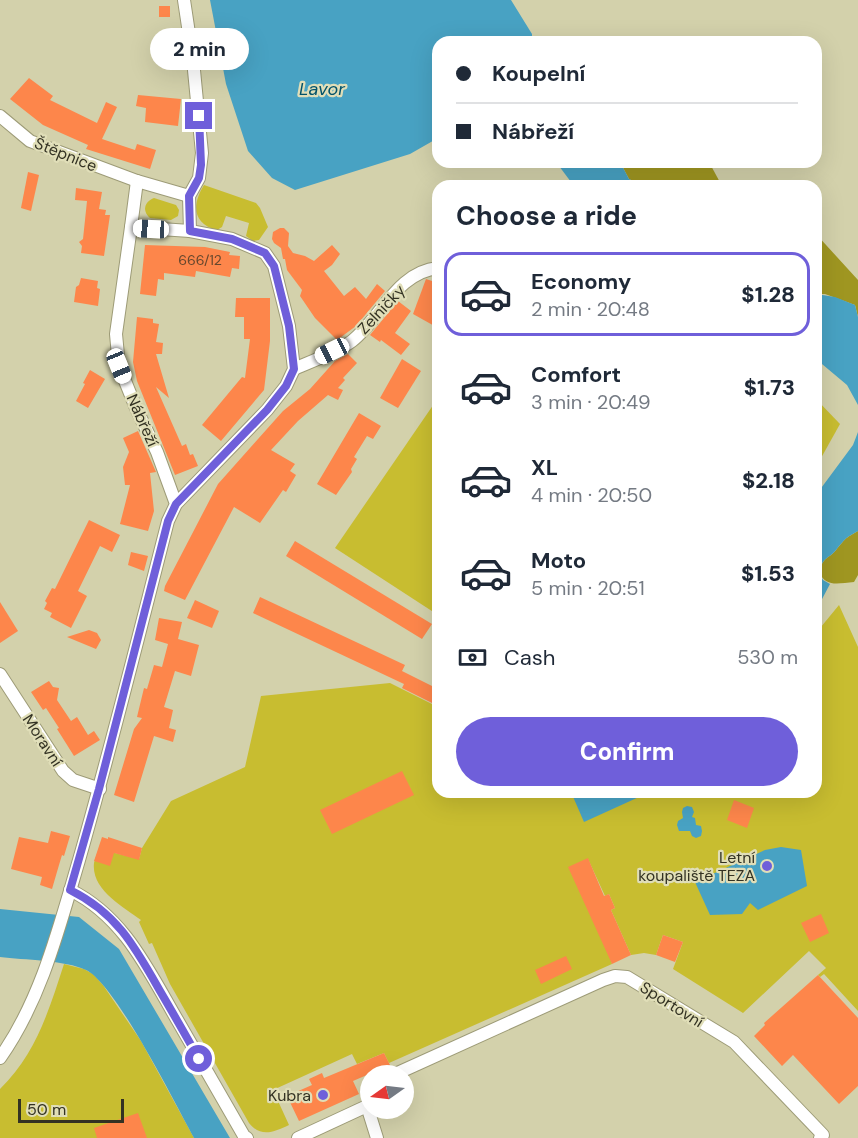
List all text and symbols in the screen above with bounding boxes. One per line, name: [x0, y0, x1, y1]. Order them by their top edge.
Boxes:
callout: 2 min: [150, 29, 248, 71]
text: 2 min: [173, 36, 226, 62]
text: Koupelní: [492, 59, 585, 88]
water label: Lavor: [299, 77, 346, 101]
route end: [185, 102, 212, 129]
text: Nábřeží: [492, 117, 574, 146]
street label: Štěpnice: [31, 132, 100, 177]
text: Choose a ride: [456, 198, 637, 233]
car: [133, 219, 169, 239]
house number: 666/12: [178, 251, 222, 269]
icon: car: [459, 267, 513, 321]
text: Economy: [531, 267, 631, 296]
street label: Zelničky: [353, 280, 410, 339]
text: $1.28: [741, 280, 795, 309]
text: 2 min · 20:48: [531, 296, 650, 322]
car: [312, 335, 352, 367]
car: [104, 346, 134, 386]
icon: car: [459, 360, 513, 414]
text: Comfort: [531, 360, 621, 389]
text: $1.73: [744, 373, 795, 402]
text: 3 min · 20:49: [531, 389, 651, 415]
street label: Nábřeží: [122, 391, 164, 450]
icon: car: [459, 453, 513, 507]
text: XL: [531, 453, 558, 482]
text: $2.18: [742, 466, 795, 495]
text: 4 min · 20:50: [531, 482, 652, 508]
icon: car: [459, 546, 513, 600]
text: Moto: [531, 546, 586, 575]
text: $1.53: [741, 559, 795, 588]
text: 5 min · 20:51: [531, 575, 645, 601]
icon: cash: [456, 641, 489, 674]
text: Cash: [504, 643, 555, 672]
text: 530 m: [737, 644, 798, 670]
street label: Moravní: [18, 710, 68, 771]
button: Confirm: [456, 717, 798, 786]
place label: Letní koupaliště TEZA: [638, 847, 755, 886]
marker: Letní koupaliště TEZA: [760, 859, 774, 873]
street label: Sportovní: [636, 977, 708, 1032]
route start: [185, 1045, 212, 1072]
north arrow: [360, 1065, 414, 1119]
map controls: [360, 1065, 414, 1119]
place label: Kubra: [268, 1085, 311, 1106]
marker: Kubra: [316, 1088, 330, 1102]
scale bar: [18, 1096, 124, 1124]
text: 50 m: [27, 1099, 66, 1120]

